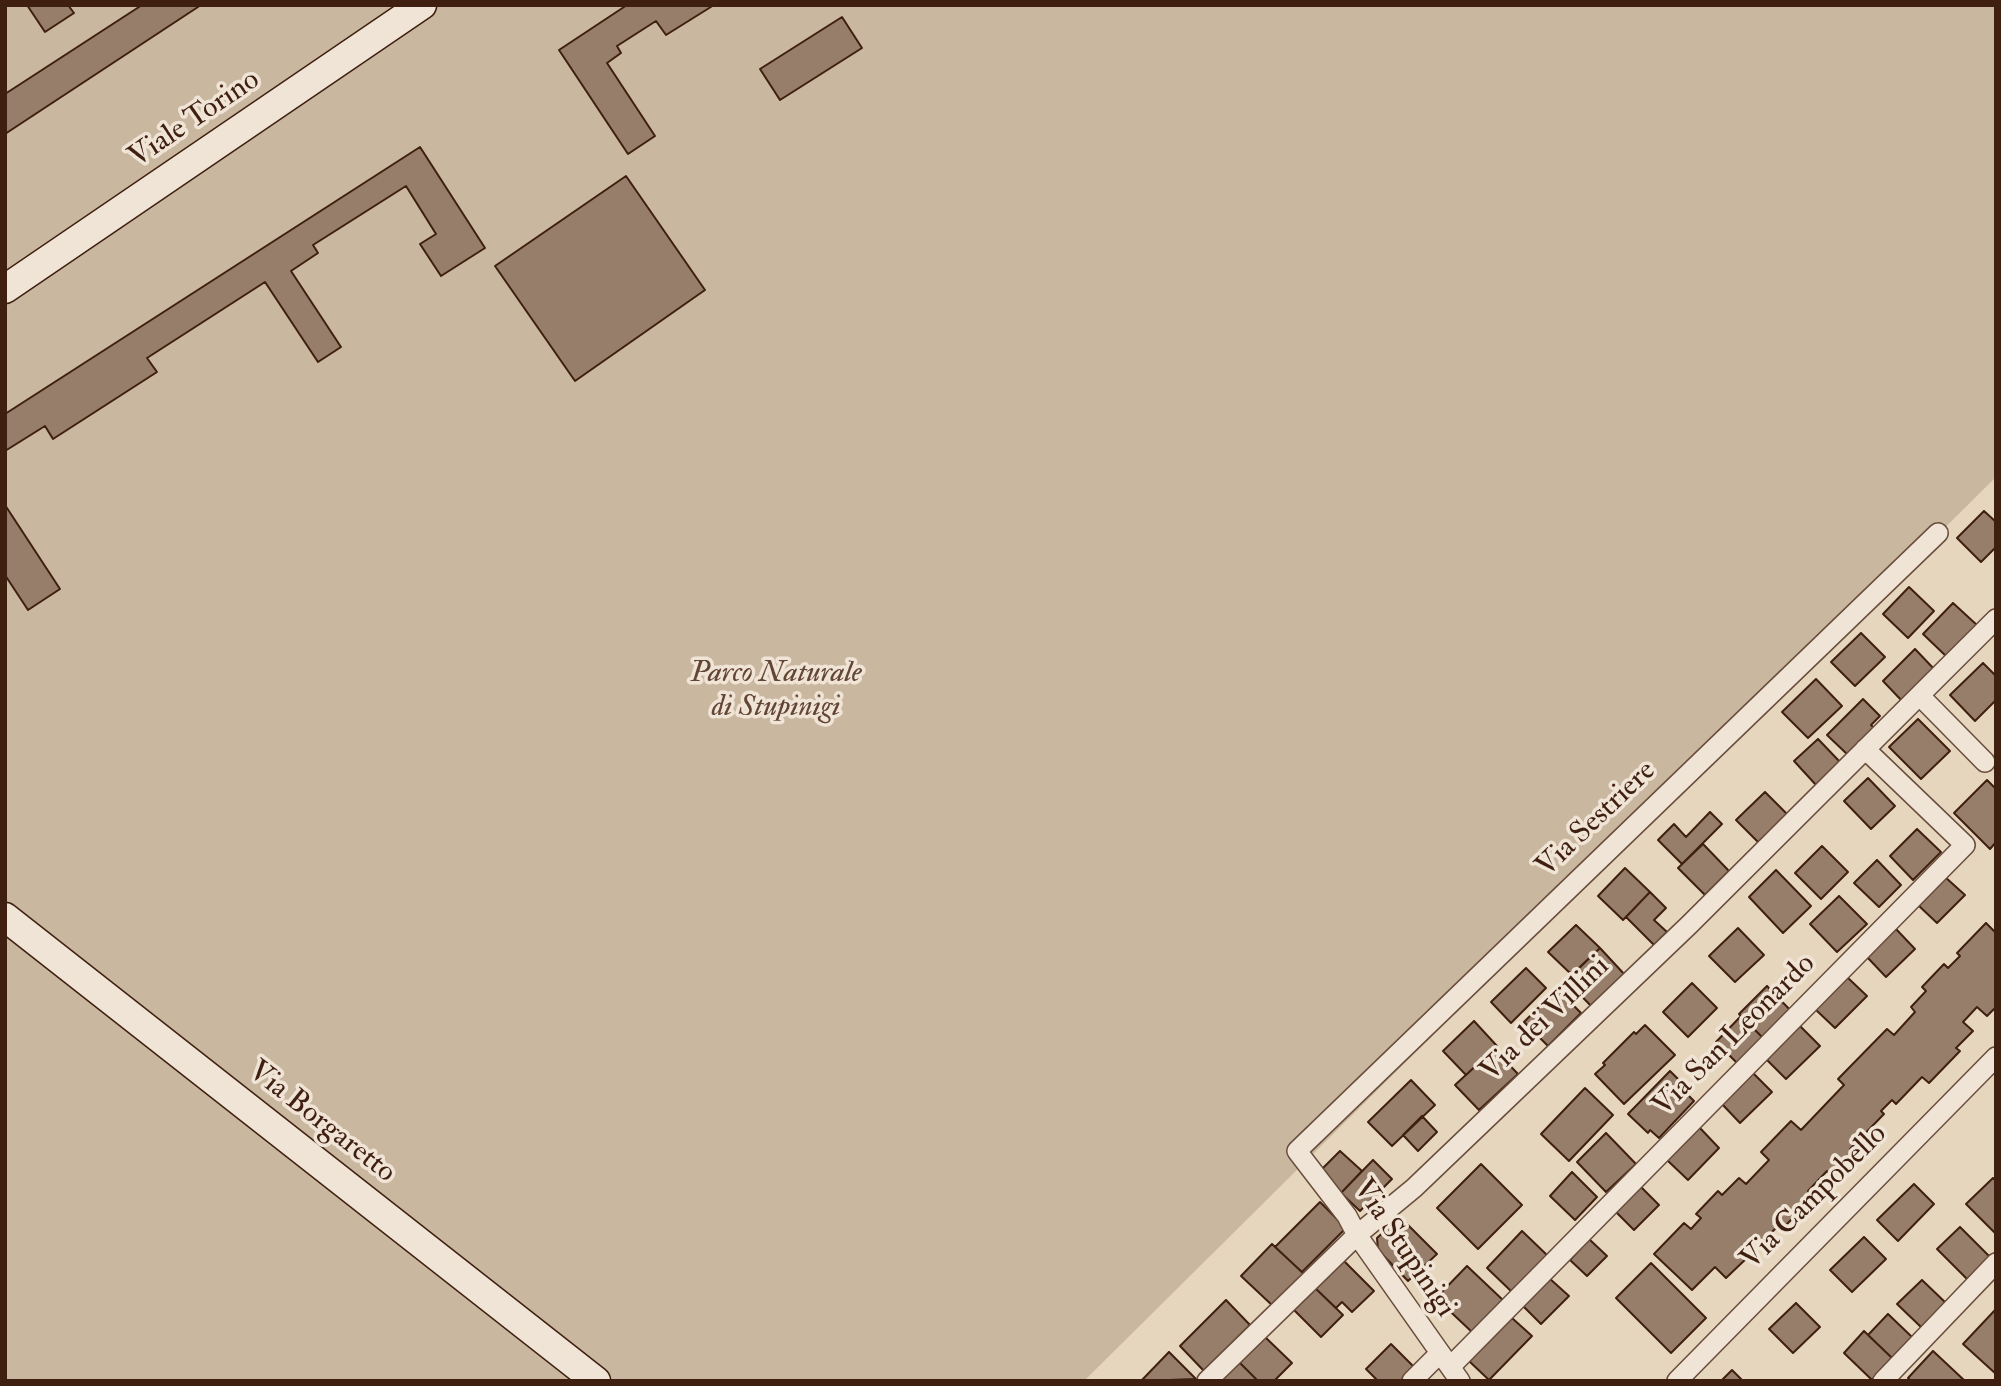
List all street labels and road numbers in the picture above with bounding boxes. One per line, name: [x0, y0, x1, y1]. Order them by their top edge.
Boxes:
street label: Viale Torino: [123, 63, 267, 177]
street label: Via Sestriere: [1530, 754, 1664, 886]
street label: Via San Leonardo: [1646, 947, 1824, 1125]
street label: Via dei Villini: [1474, 950, 1618, 1090]
street label: Via Borgaretto: [240, 1054, 402, 1192]
street label: Via Campobello: [1735, 1118, 1895, 1278]
street label: Via Stupinigi: [1344, 1173, 1462, 1325]

